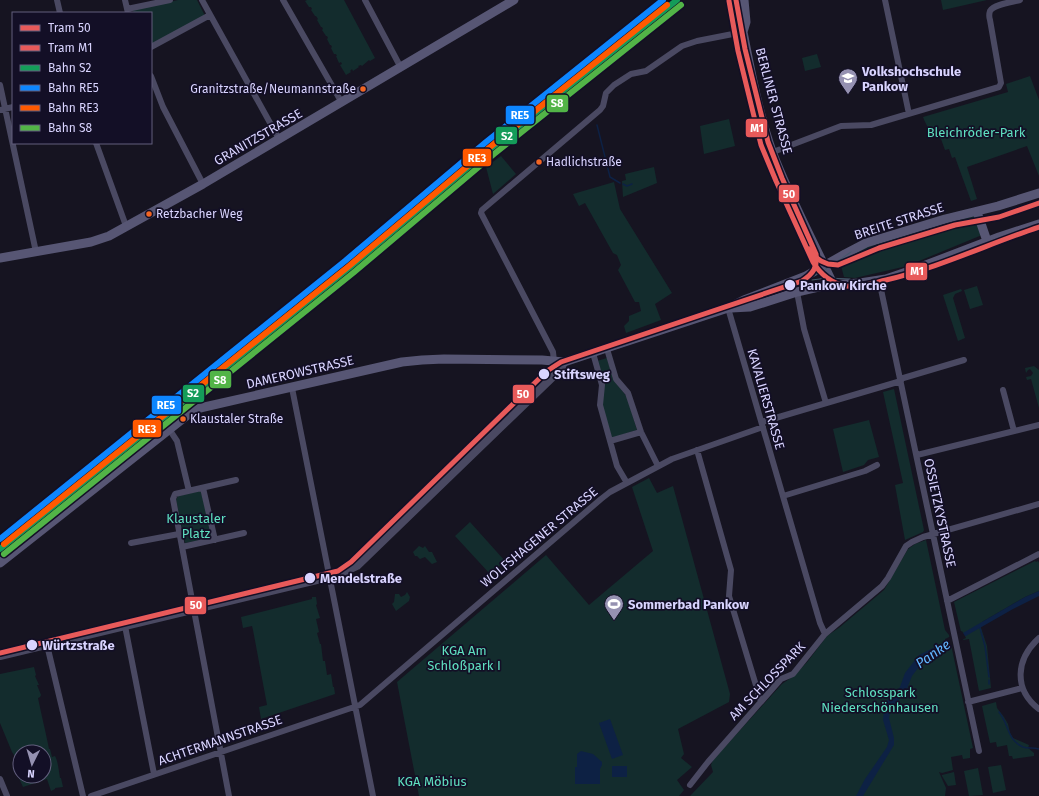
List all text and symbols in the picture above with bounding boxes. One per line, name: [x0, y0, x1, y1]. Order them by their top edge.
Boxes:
legend: [12, 12, 152, 144]
text: Tram 50: [48, 21, 91, 35]
text: Tram M1: [48, 41, 92, 55]
street label: BERLINER STRASSE: [753, 46, 795, 156]
text: Bahn S2: [48, 61, 91, 75]
place label: Volkshochschule Pankow: [861, 64, 961, 94]
school or university icon: Volkshochschule Pankow: [837, 67, 859, 95]
text: Bahn RE5: [48, 81, 99, 95]
place label: Granitzstraße/Neumannstraße: [190, 82, 356, 96]
marker: Granitzstraße/Neumannstraße: [358, 84, 368, 94]
line badge: S8: [546, 94, 569, 113]
text: S8: [551, 97, 564, 110]
text: Bahn RE3: [48, 101, 99, 115]
line badge: RE5: [505, 105, 535, 125]
street label: GRANITZSTRASSE: [211, 106, 305, 168]
text: RE5: [511, 109, 529, 122]
line badge: M1: [745, 118, 768, 138]
text: Bahn S8: [48, 121, 93, 135]
text: M1: [750, 122, 764, 135]
park label: Bleichröder-Park: [927, 125, 1026, 140]
line badge: S2: [495, 126, 518, 145]
text: S2: [501, 130, 513, 143]
line badge: RE3: [462, 148, 492, 167]
text: RE3: [468, 152, 486, 165]
place label: Hadlichstraße: [546, 155, 622, 169]
marker: Hadlichstraße: [534, 157, 544, 167]
line badge: 50: [778, 184, 800, 203]
text: 50: [783, 188, 796, 201]
street label: BREITE STRASSE: [852, 199, 946, 243]
place label: Retzbacher Weg: [156, 207, 243, 221]
marker: Retzbacher Weg: [144, 209, 154, 219]
line badge: M1: [905, 262, 928, 281]
text: M1: [910, 265, 924, 278]
marker: Pankow Kirche: [783, 278, 797, 292]
place label: Pankow Kirche: [800, 278, 887, 293]
street label: KAVALIERSTRASSE: [744, 347, 788, 451]
street label: DAMEROWSTRASSE: [245, 352, 355, 392]
marker: Stiftsweg: [537, 367, 551, 381]
place label: Stiftsweg: [554, 367, 611, 382]
line badge: S8: [209, 370, 232, 389]
text: S8: [214, 374, 227, 387]
line badge: S2: [182, 384, 205, 403]
line badge: 50: [512, 384, 535, 404]
text: S2: [187, 387, 199, 400]
text: 50: [517, 388, 530, 401]
line badge: RE5: [151, 395, 182, 415]
text: RE5: [157, 399, 175, 412]
place label: Klaustaler Straße: [190, 412, 283, 426]
marker: Klaustaler Straße: [178, 414, 188, 424]
line badge: RE3: [132, 419, 162, 438]
text: RE3: [138, 423, 156, 436]
street label: OSSIETZKYSTRASSE: [921, 457, 959, 569]
street label: WOLFSHAGENER STRASSE: [478, 484, 600, 590]
park label: Klaustaler Platz: [166, 511, 226, 541]
marker: Mendelstraße: [303, 571, 317, 585]
place label: Mendelstraße: [320, 571, 402, 586]
sports icon: Sommerbad Pankow: [603, 593, 625, 621]
line badge: 50: [184, 596, 207, 615]
place label: Sommerbad Pankow: [628, 597, 749, 612]
text: 50: [190, 599, 203, 612]
water label: Panke: [912, 636, 954, 672]
marker: Würtzstraße: [25, 638, 39, 652]
place label: Würtzstraße: [42, 638, 115, 653]
street label: AM SCHLOSSPARK: [726, 639, 808, 723]
park label: KGA Am Schloßpark I: [427, 643, 501, 673]
park label: Schlosspark Niederschönhausen: [821, 685, 939, 715]
street label: ACHTERMANNSTRASSE: [156, 712, 284, 768]
north arrow: [12, 744, 52, 784]
text: N: [27, 767, 35, 780]
park label: KGA Möbius: [397, 774, 467, 789]

